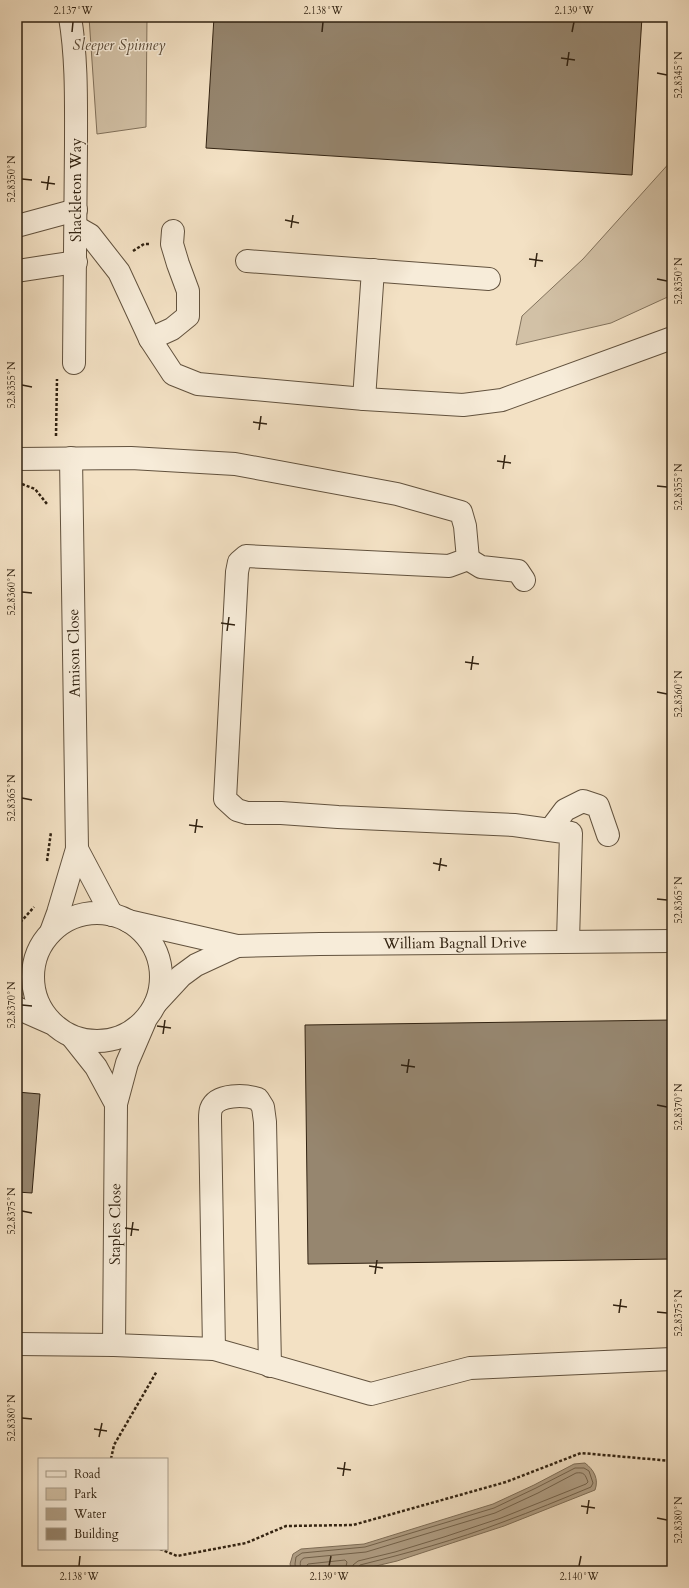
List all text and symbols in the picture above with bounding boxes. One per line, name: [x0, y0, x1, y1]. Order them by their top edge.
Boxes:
text: 2.137°W: [53, 4, 94, 18]
text: 2.138°W: [303, 4, 344, 18]
text: 2.139°W: [554, 4, 595, 18]
park label: Sleeper Spinney: [73, 35, 166, 55]
text: 52.8345°N: [672, 51, 686, 98]
street label: Shackleton Way: [66, 138, 86, 242]
text: 52.8350°N: [5, 155, 19, 202]
text: 52.8350°N: [672, 257, 686, 304]
text: 52.8355°N: [5, 361, 19, 408]
text: 52.8355°N: [672, 463, 686, 510]
text: 52.8360°N: [5, 568, 19, 615]
street label: Amison Close: [63, 608, 85, 697]
text: 52.8360°N: [672, 670, 686, 717]
text: 52.8365°N: [5, 774, 19, 821]
text: 52.8365°N: [672, 876, 686, 923]
street label: William Bagnall Drive: [382, 932, 527, 953]
text: 52.8370°N: [5, 981, 19, 1028]
text: 52.8370°N: [672, 1083, 686, 1130]
street label: Staples Close: [105, 1183, 125, 1265]
text: 52.8375°N: [5, 1187, 19, 1234]
text: 52.8375°N: [672, 1289, 686, 1336]
text: 52.8380°N: [5, 1394, 19, 1441]
legend: [38, 1458, 168, 1550]
text: Road: [74, 1466, 101, 1482]
text: Park: [74, 1486, 98, 1502]
text: 52.8380°N: [672, 1496, 686, 1543]
text: Water: [73, 1506, 107, 1522]
text: Building: [74, 1526, 119, 1542]
text: 2.138°W: [59, 1570, 100, 1584]
text: 2.139°W: [309, 1570, 350, 1584]
text: 2.140°W: [559, 1570, 600, 1584]

